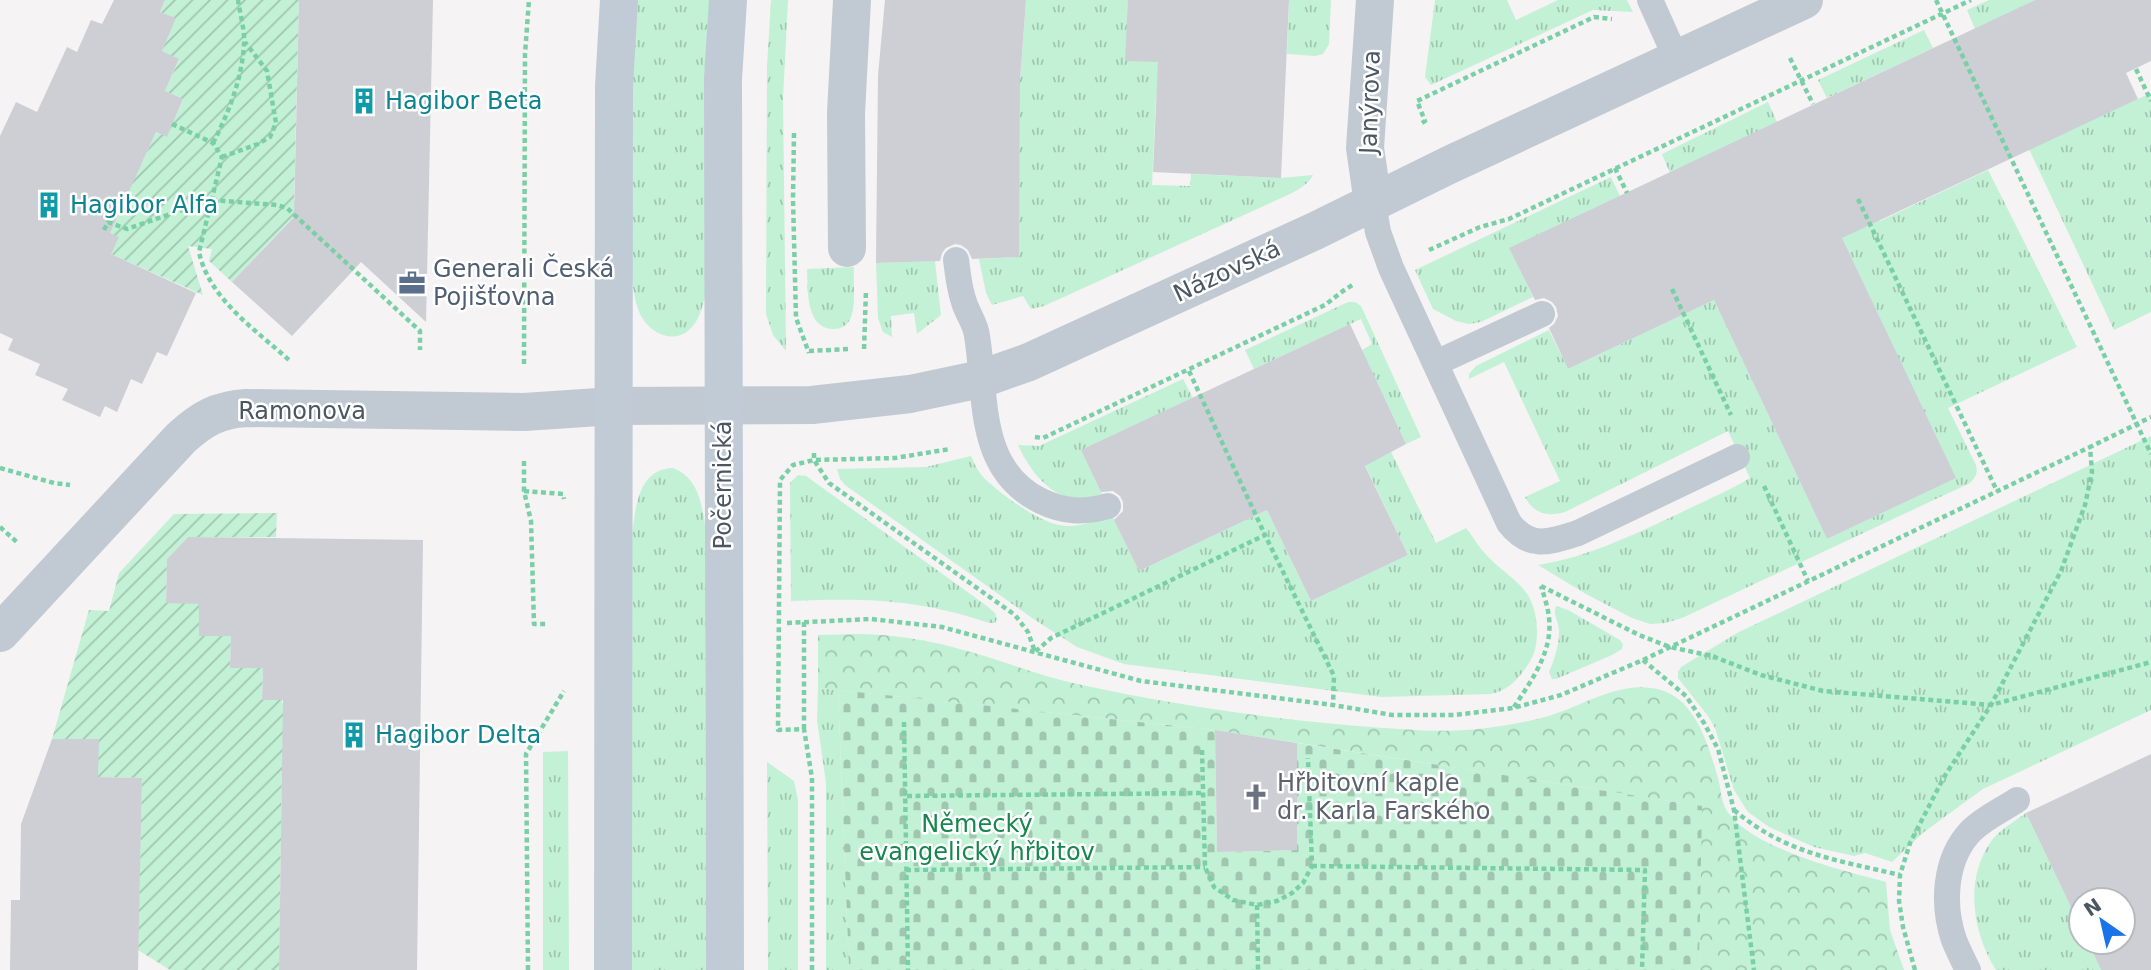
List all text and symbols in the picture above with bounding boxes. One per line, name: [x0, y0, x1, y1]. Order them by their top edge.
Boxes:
street label: Janýrova: [1354, 49, 1386, 157]
building icon: Hagibor Beta: [349, 86, 379, 116]
place label: Hagibor Beta: [385, 87, 542, 115]
building icon: Hagibor Alfa: [34, 190, 64, 220]
place label: Hagibor Alfa: [70, 191, 218, 219]
street label: Názovská: [1169, 234, 1285, 308]
place label: Generali Česká Pojišťovna: [433, 253, 614, 311]
office icon: Generali Česká Pojišťovna: [397, 268, 427, 298]
street label: Ramonova: [238, 397, 366, 425]
street label: Počernická: [709, 421, 737, 549]
building icon: Hagibor Delta: [339, 720, 369, 750]
place label: Hagibor Delta: [375, 721, 541, 749]
place label: Hřbitovní kaple dr. Karla Farského: [1277, 769, 1490, 825]
church icon: Hřbitovní kaple dr. Karla Farského: [1241, 782, 1271, 812]
park label: Německý evangelický hřbitov: [859, 810, 1095, 866]
north arrow: [2067, 886, 2137, 956]
text: N: [2080, 893, 2105, 920]

